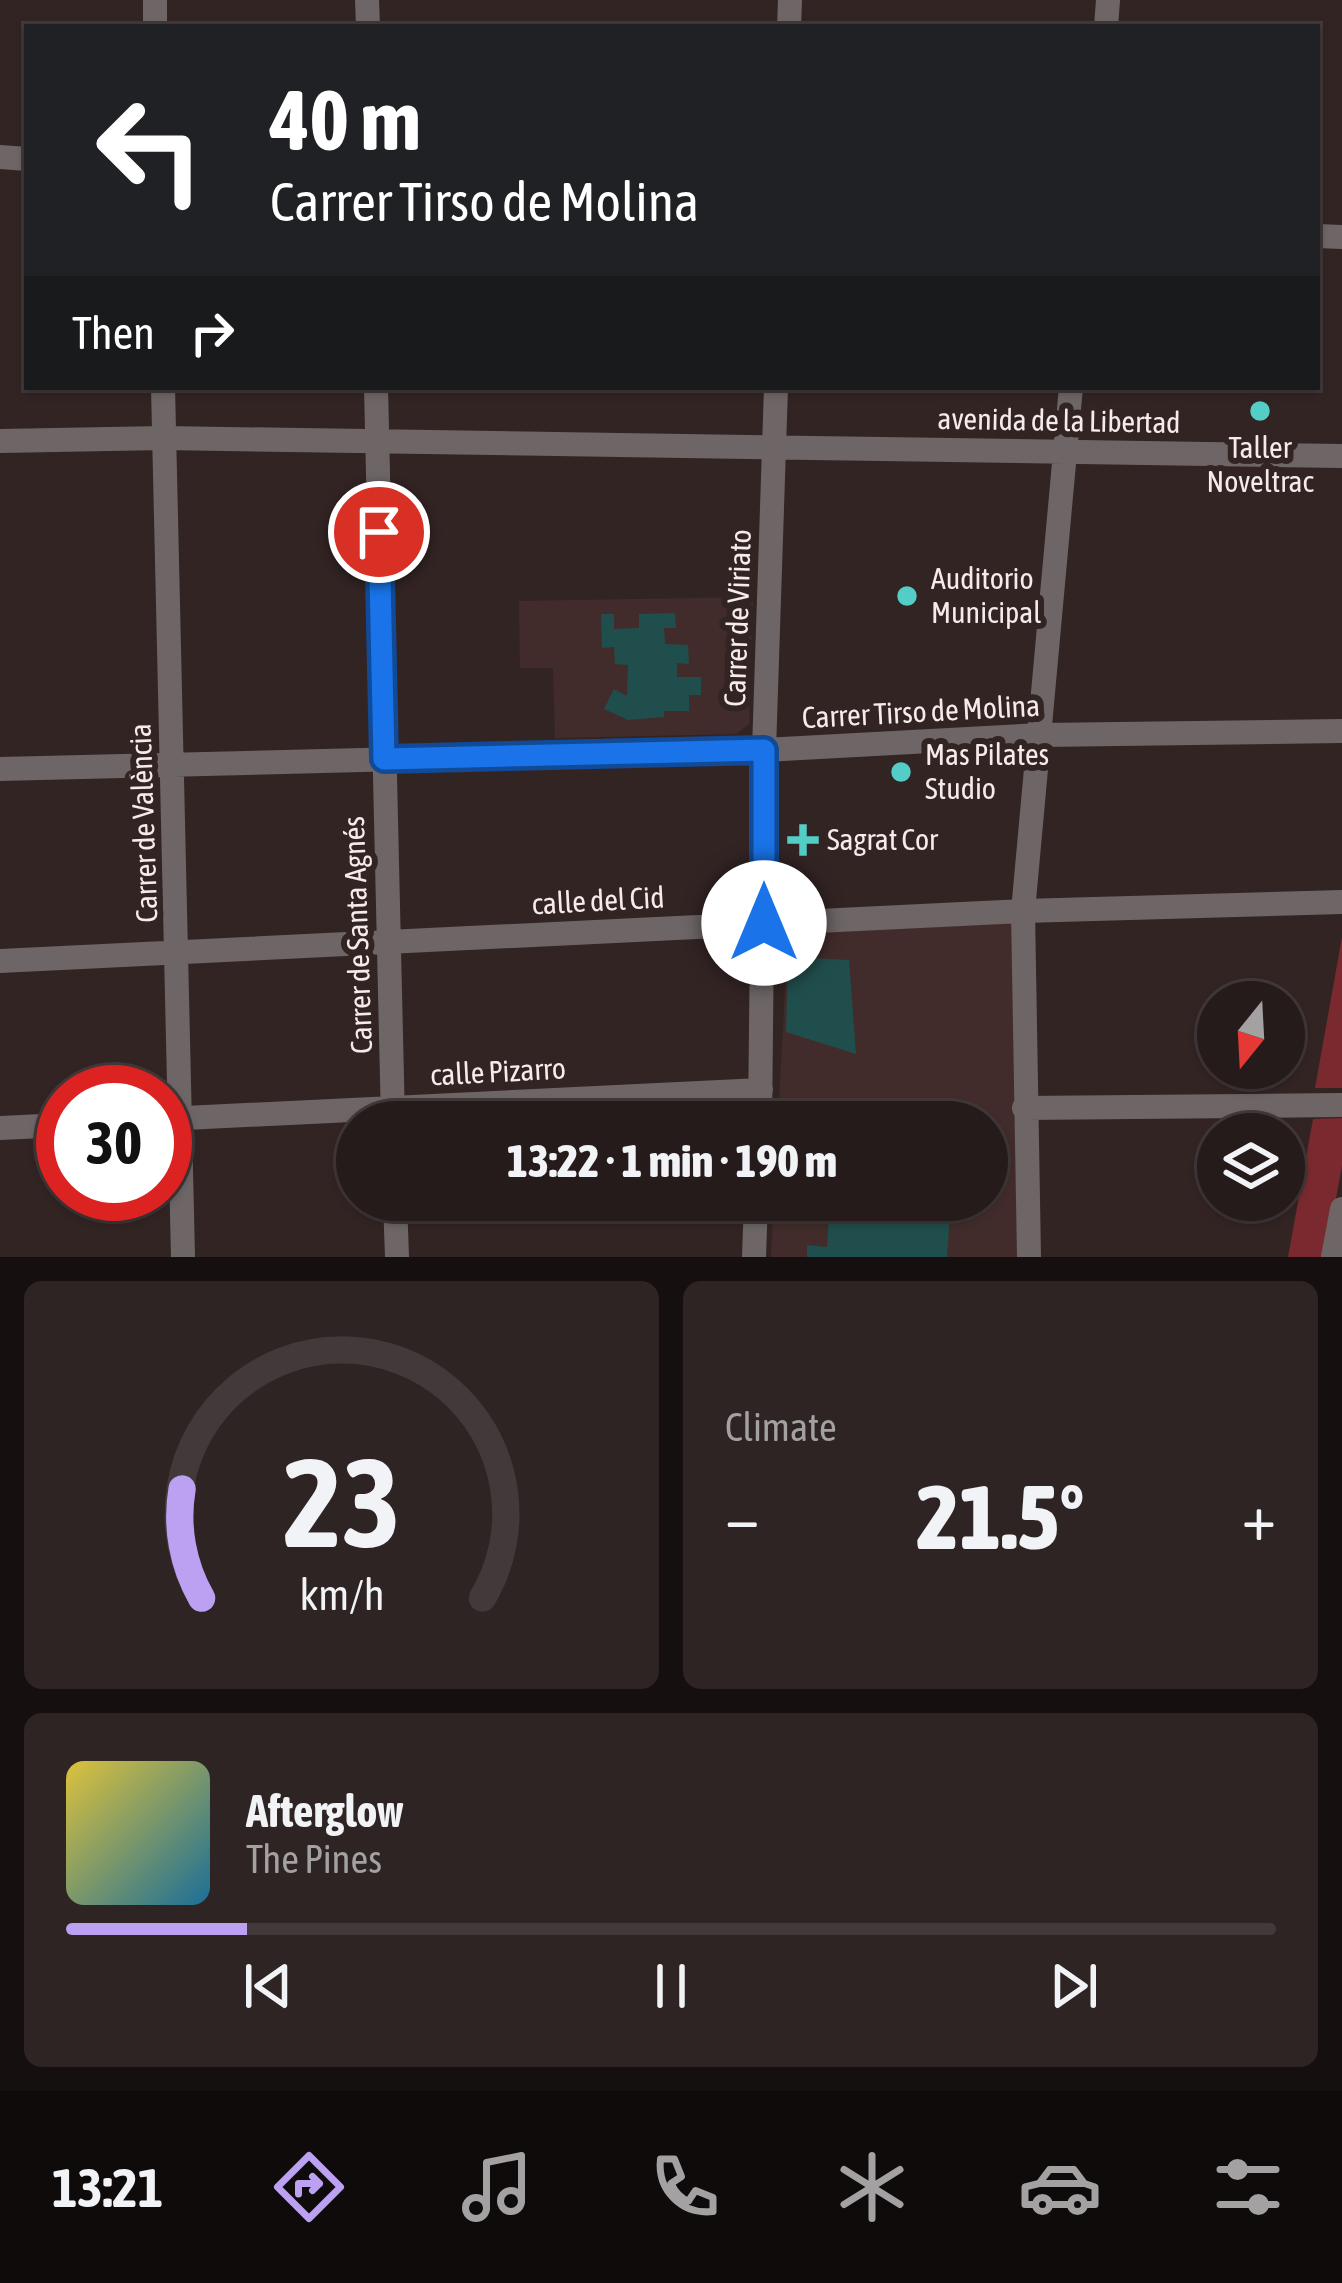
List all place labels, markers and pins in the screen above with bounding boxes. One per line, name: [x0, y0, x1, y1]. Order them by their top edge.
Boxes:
marker: Taller Noveltrac: [1247, 398, 1273, 424]
place label: Taller Noveltrac: [1206, 430, 1314, 498]
pin: [328, 481, 430, 583]
place label: Auditorio Municipal: [931, 561, 1041, 629]
marker: Auditorio Municipal: [894, 583, 920, 609]
place label: Mas Pilates Studio: [925, 737, 1049, 805]
marker: Mas Pilates Studio: [888, 759, 914, 785]
place label: Sagrat Cor: [827, 822, 939, 856]
marker: Sagrat Cor: [790, 827, 816, 853]

